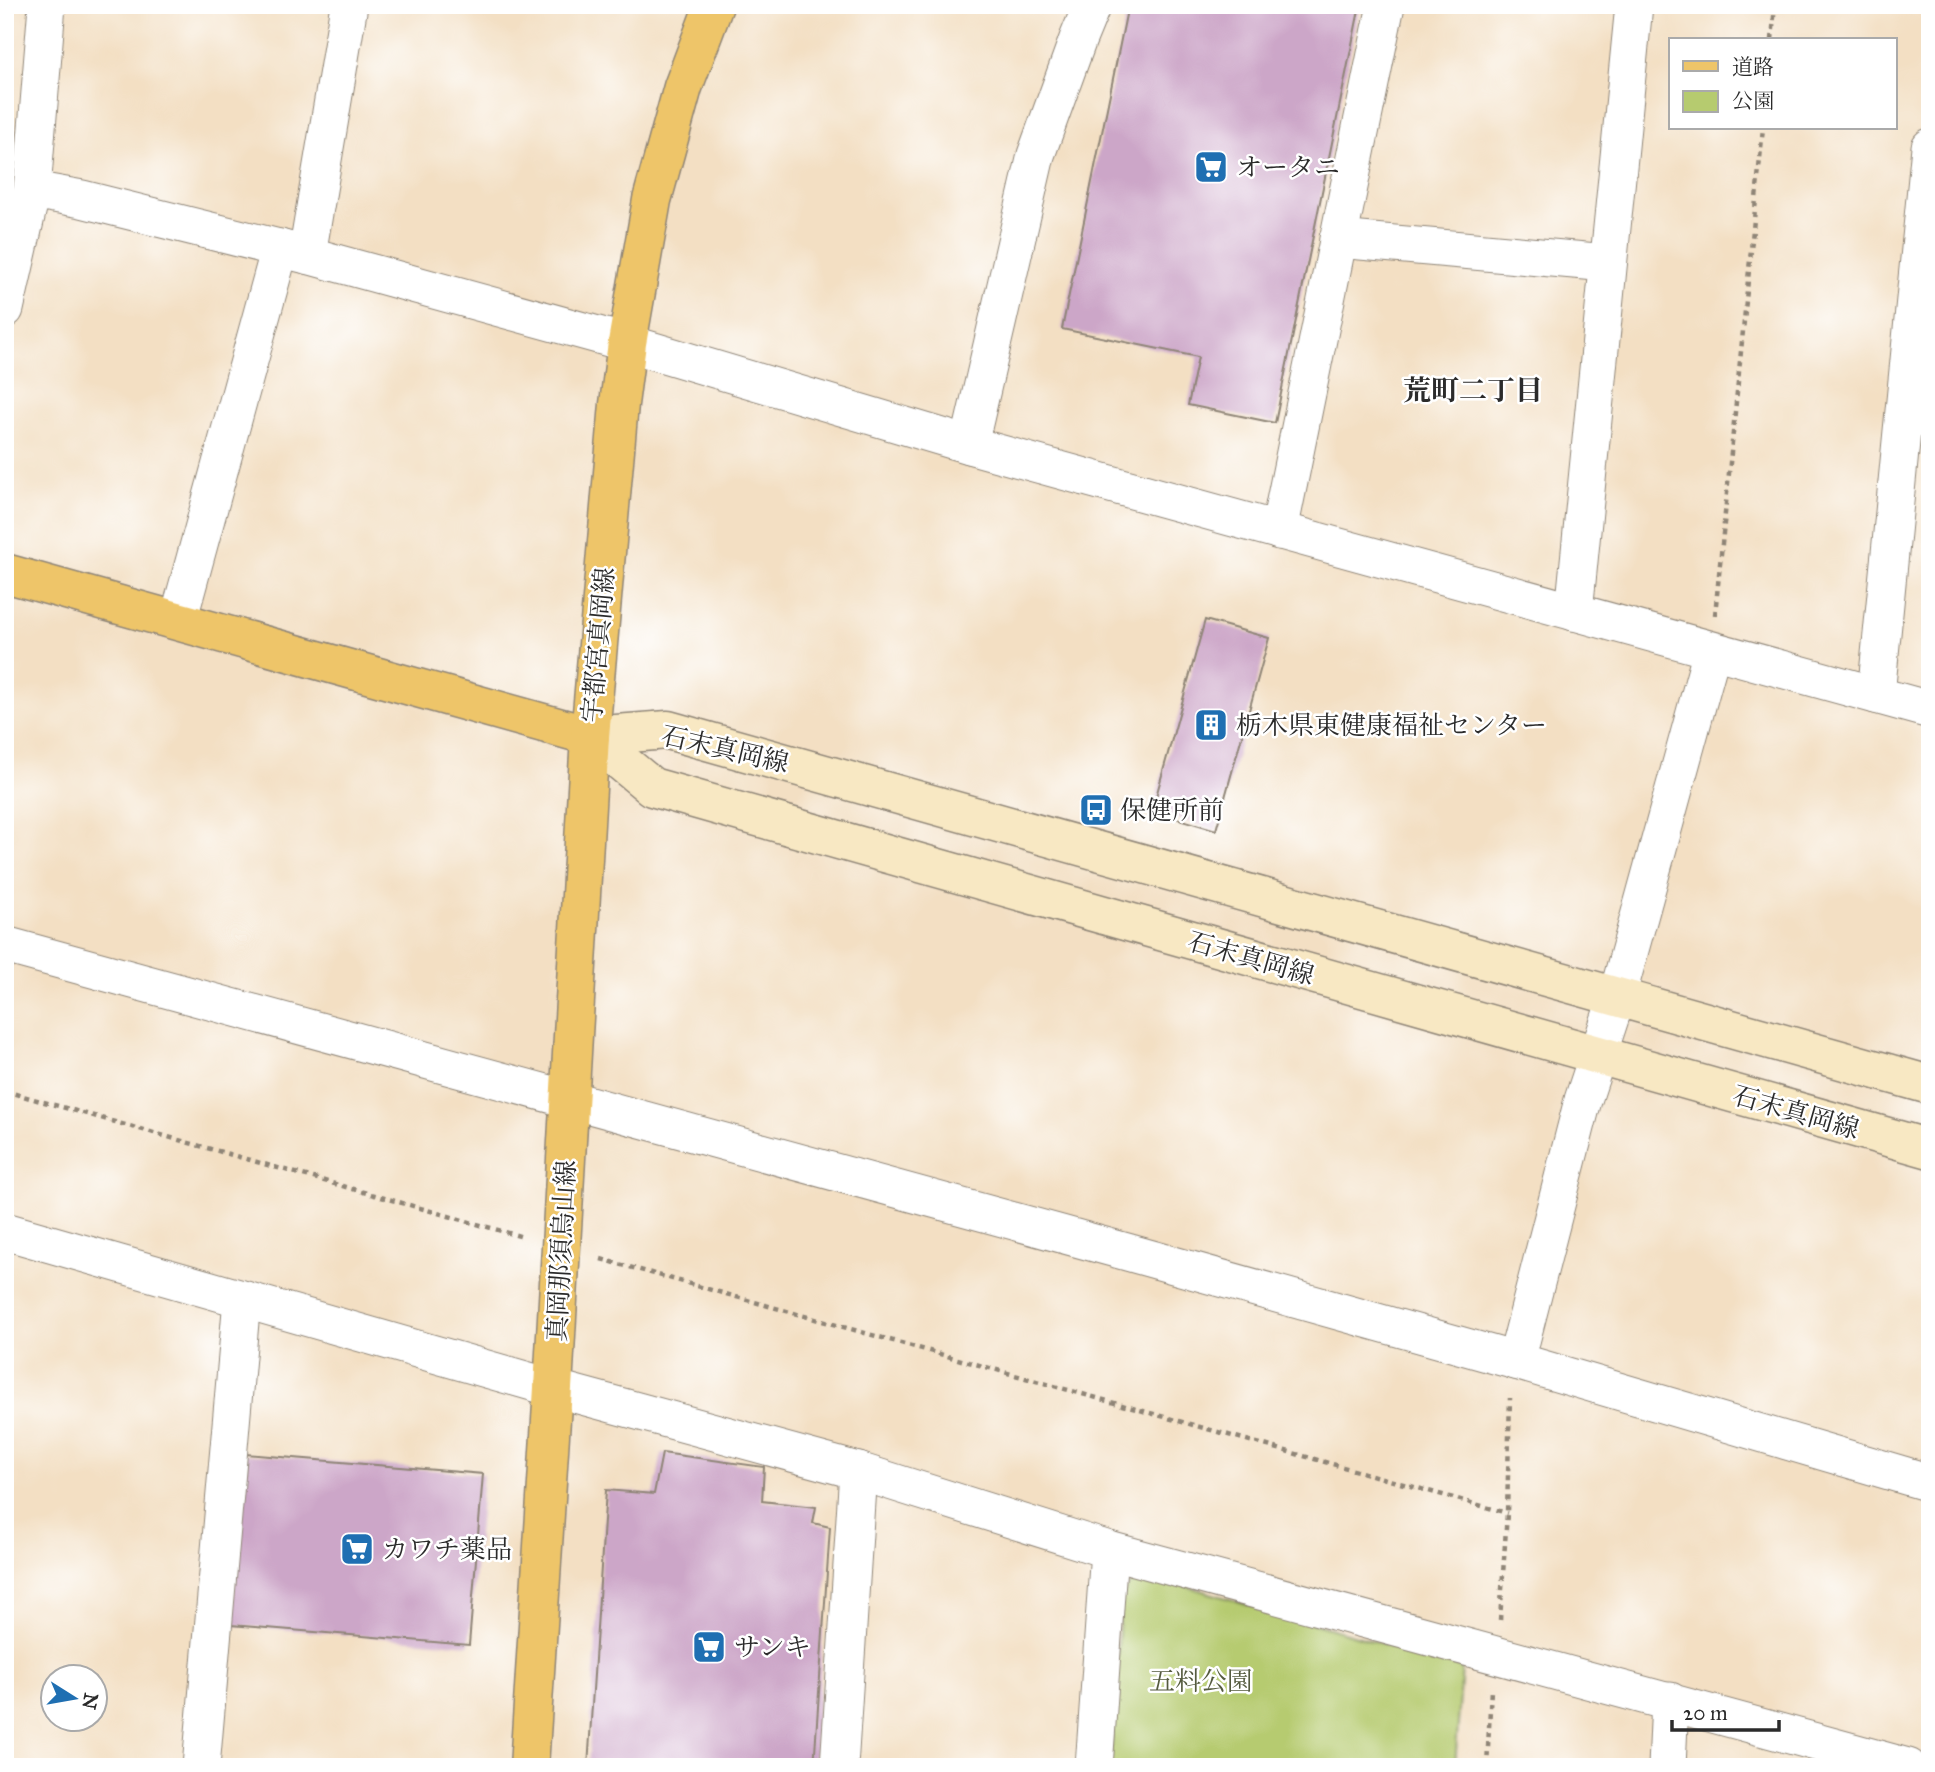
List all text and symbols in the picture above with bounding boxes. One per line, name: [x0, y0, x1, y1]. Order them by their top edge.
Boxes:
legend: [1669, 38, 1896, 130]
text: 道路: [1732, 54, 1774, 80]
text: 公園: [1732, 88, 1774, 114]
supermarket icon: オータニ: [1192, 148, 1230, 186]
place label: オータニ: [1236, 151, 1340, 183]
district label: 荒町二丁目: [1403, 373, 1543, 408]
street label: 宇都宮真岡線: [575, 566, 621, 724]
building icon: 栃木県東健康福祉センター: [1192, 706, 1230, 744]
place label: 栃木県東健康福祉センター: [1236, 709, 1547, 741]
street label: 石末真岡線: [658, 719, 792, 779]
bus stop icon: 保健所前: [1077, 791, 1115, 829]
place label: 保健所前: [1120, 794, 1224, 826]
street label: 石末真岡線: [1184, 925, 1318, 991]
street label: 石末真岡線: [1729, 1079, 1863, 1145]
street label: 真岡那須烏山線: [540, 1159, 582, 1343]
supermarket icon: カワチ薬品: [338, 1530, 376, 1568]
place label: カワチ薬品: [382, 1533, 512, 1565]
supermarket icon: サンキ: [690, 1628, 728, 1666]
place label: サンキ: [734, 1631, 811, 1663]
north arrow: [38, 1664, 108, 1734]
park label: 五料公園: [1149, 1665, 1253, 1697]
scale bar: [1672, 1688, 1779, 1732]
text: N: [77, 1691, 103, 1711]
text: 20 m: [1683, 1700, 1728, 1726]

